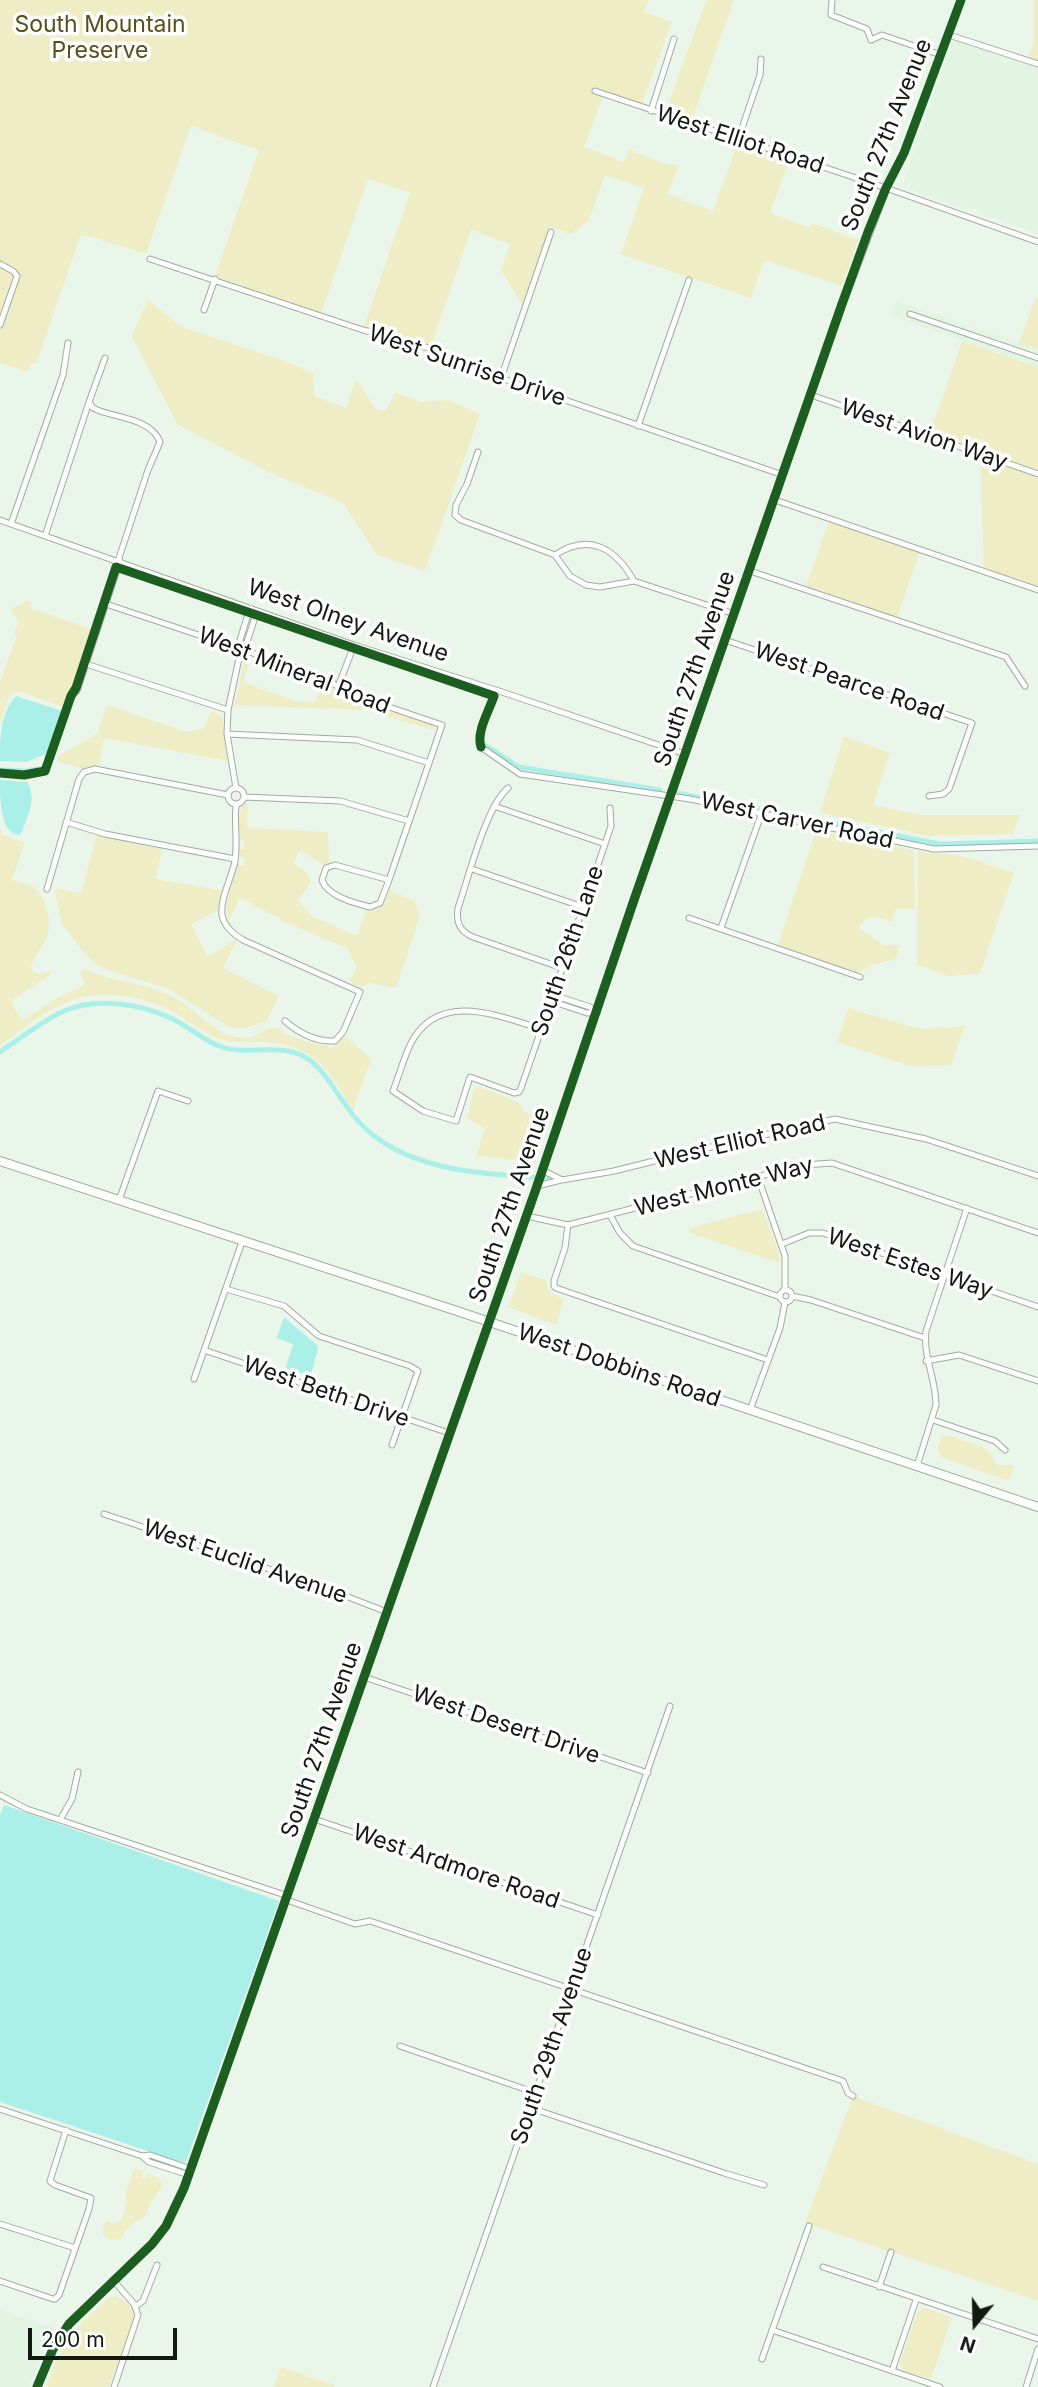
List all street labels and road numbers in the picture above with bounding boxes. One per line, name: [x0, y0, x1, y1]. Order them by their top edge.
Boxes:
street label: South 27th Avenue: [836, 35, 938, 235]
street label: West Elliot Road: [653, 100, 827, 180]
street label: West Sunrise Drive: [365, 319, 569, 413]
street label: West Avion Way: [837, 394, 1011, 476]
street label: South 27th Avenue: [649, 568, 741, 770]
street label: West Olney Avenue: [244, 574, 452, 668]
street label: West Mineral Road: [194, 622, 394, 720]
street label: West Pearce Road: [750, 637, 948, 727]
street label: West Carver Road: [698, 787, 896, 855]
street label: South 26th Lane: [526, 862, 610, 1040]
street label: South 27th Avenue: [464, 1104, 556, 1306]
street label: West Elliot Road: [652, 1109, 828, 1175]
street label: West Monte Way: [632, 1151, 816, 1223]
street label: West Estes Way: [824, 1223, 996, 1305]
street label: West Dobbins Road: [514, 1318, 724, 1414]
street label: West Beth Drive: [239, 1351, 413, 1433]
street label: West Euclid Avenue: [139, 1514, 351, 1610]
street label: South 27th Avenue: [276, 1639, 368, 1841]
street label: West Desert Drive: [409, 1680, 603, 1770]
street label: West Ardmore Road: [349, 1819, 563, 1915]
street label: South 29th Avenue: [505, 1944, 599, 2148]

